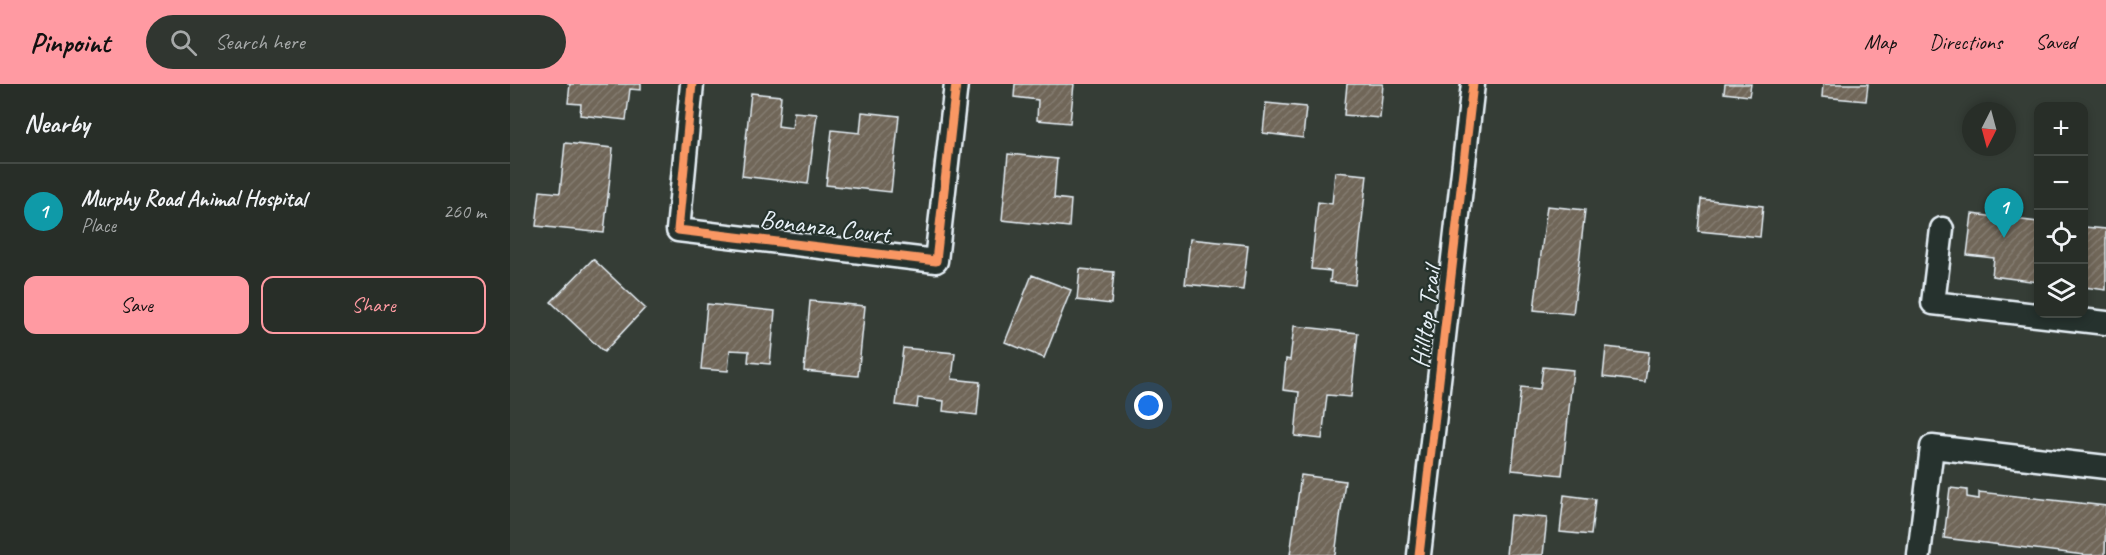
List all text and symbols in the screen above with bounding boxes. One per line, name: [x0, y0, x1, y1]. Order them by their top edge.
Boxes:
search box: [146, 15, 566, 69]
text: Pinpoint: [30, 25, 110, 60]
icon: search: [167, 26, 200, 59]
text: Search here: [215, 28, 305, 56]
text: Map: [1864, 29, 1896, 55]
text: Directions: [1929, 29, 2002, 55]
text: Saved: [2035, 29, 2076, 55]
north arrow: [1962, 102, 2016, 156]
map controls: [2034, 102, 2088, 318]
button: +: [2034, 102, 2088, 156]
text: Nearby: [24, 107, 89, 140]
button: −: [2034, 156, 2088, 210]
text: Murphy Road Animal Hospital: [81, 185, 306, 213]
pin: 1: [1984, 188, 2024, 238]
text: 1: [39, 199, 48, 224]
text: 260 m: [443, 199, 486, 224]
street label: Bonanza Court: [758, 202, 894, 251]
button: locate: [2034, 210, 2088, 264]
text: Place: [81, 213, 116, 238]
street label: Hilltop Trail: [1403, 260, 1449, 370]
button: layers: [2034, 264, 2088, 318]
button: Save: [24, 276, 249, 334]
button: Share: [261, 276, 486, 334]
your location: [1134, 391, 1163, 420]

